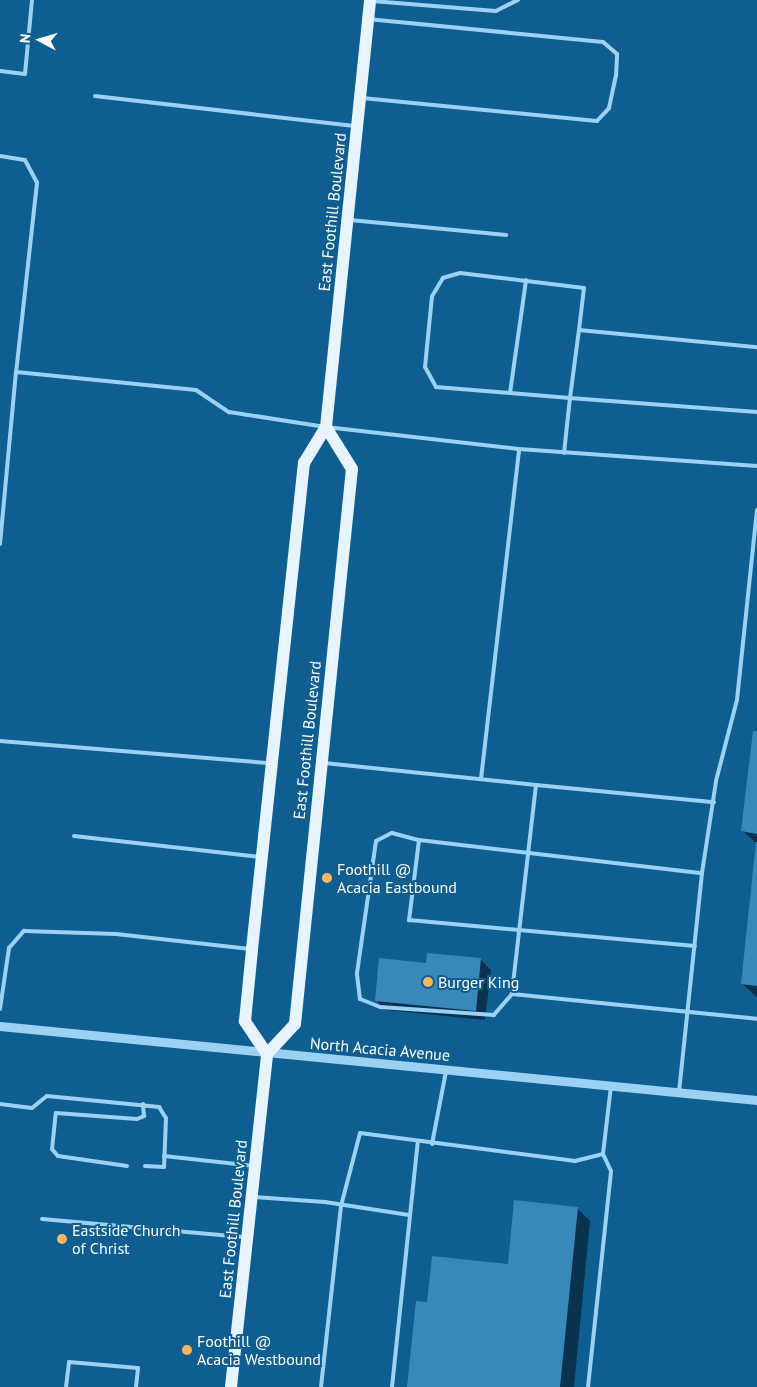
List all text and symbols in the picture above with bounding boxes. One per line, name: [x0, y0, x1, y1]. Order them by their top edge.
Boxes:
north arrow: [15, 15, 65, 65]
text: N: [16, 33, 35, 44]
street label: East Foothill Boulevard: [314, 132, 350, 292]
street label: East Foothill Boulevard: [289, 660, 325, 820]
place label: Foothill @ Acacia Eastbound: [337, 859, 457, 897]
marker: Foothill @ Acacia Eastbound: [321, 872, 333, 884]
place label: Burger King: [438, 972, 519, 992]
marker: Burger King: [422, 976, 434, 988]
street label: North Acacia Avenue: [309, 1033, 451, 1065]
street label: East Foothill Boulevard: [215, 1139, 251, 1299]
place label: Eastside Church of Christ: [72, 1220, 181, 1258]
marker: Eastside Church of Christ: [56, 1233, 68, 1245]
place label: Foothill @ Acacia Westbound: [197, 1331, 321, 1369]
marker: Foothill @ Acacia Westbound: [181, 1344, 193, 1356]

